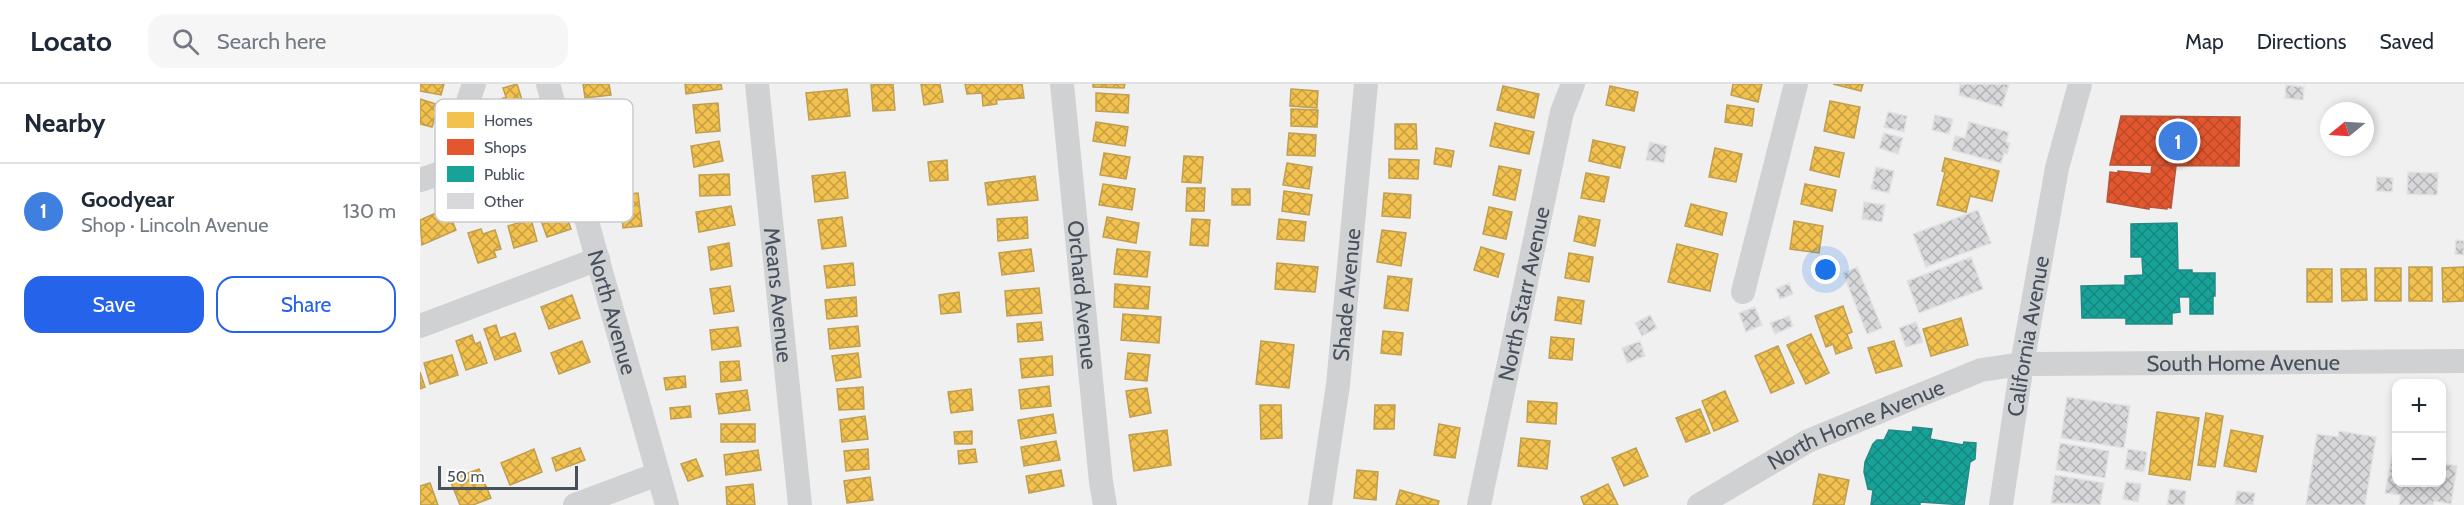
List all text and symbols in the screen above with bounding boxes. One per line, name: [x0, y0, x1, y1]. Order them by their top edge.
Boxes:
search box: [148, 14, 568, 68]
text: Locato: [30, 24, 112, 58]
icon: search: [169, 25, 202, 58]
text: Search here: [217, 28, 326, 55]
text: Map: [2185, 29, 2224, 54]
text: Directions: [2257, 29, 2346, 54]
text: Saved: [2379, 29, 2434, 54]
legend: [435, 99, 633, 222]
north arrow: [2320, 102, 2374, 156]
text: Nearby: [24, 107, 105, 139]
text: Homes: [484, 111, 533, 130]
pin: 1: [2158, 118, 2198, 164]
text: Shops: [484, 138, 527, 157]
text: Public: [484, 165, 525, 184]
text: Goodyear: [81, 186, 174, 213]
text: Other: [484, 192, 525, 211]
text: 1: [40, 199, 47, 223]
text: 130 m: [343, 199, 396, 223]
street label: North Starr Avenue: [1493, 204, 1556, 384]
text: Shop · Lincoln Avenue: [81, 213, 269, 237]
street label: Orchard Avenue: [1061, 219, 1103, 371]
street label: Means Avenue: [758, 226, 798, 364]
street label: Shade Avenue: [1327, 227, 1367, 362]
street label: North Avenue: [582, 247, 642, 378]
street label: California Avenue: [2001, 254, 2055, 418]
your location: [1811, 255, 1840, 284]
button: Save: [24, 276, 204, 333]
button: Share: [216, 276, 396, 333]
street label: South Home Avenue: [2146, 349, 2340, 377]
street label: North Home Avenue: [1763, 373, 1949, 476]
map controls: [2392, 379, 2446, 487]
button: +: [2392, 379, 2446, 433]
button: −: [2392, 433, 2446, 487]
scale bar: [438, 463, 578, 490]
text: 50 m: [447, 467, 484, 486]

